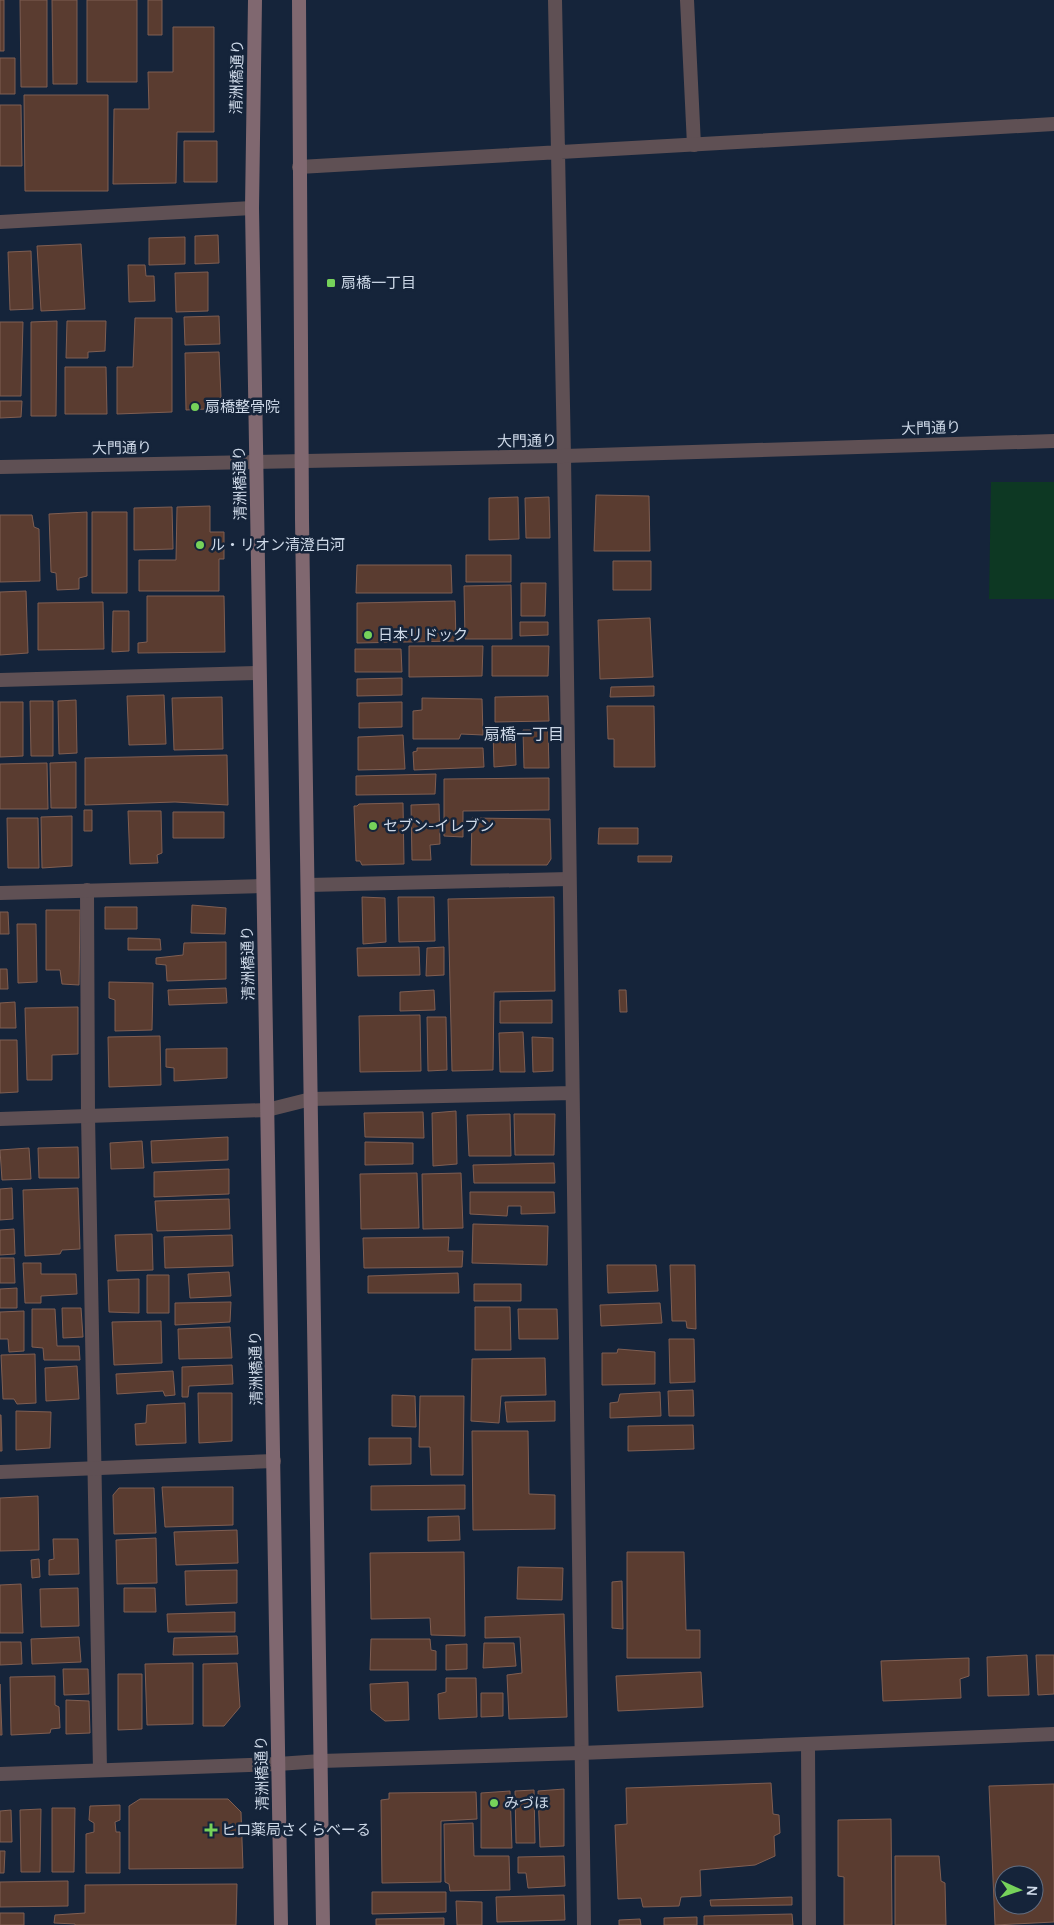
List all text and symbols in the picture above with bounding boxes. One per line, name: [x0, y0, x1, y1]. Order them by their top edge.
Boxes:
street label: 清洲橋通り: [225, 39, 248, 115]
place label: 扇橋一丁目: [341, 272, 416, 293]
marker: 扇橋一丁目: [325, 277, 337, 289]
place label: 扇橋整骨院: [205, 396, 280, 417]
marker: 扇橋整骨院: [189, 401, 201, 413]
street label: 大門通り: [901, 416, 961, 439]
street label: 大門通り: [497, 429, 557, 452]
street label: 大門通り: [92, 436, 152, 459]
street label: 清洲橋通り: [228, 445, 251, 521]
place label: ル・リオン清澄白河: [210, 534, 345, 555]
marker: ル・リオン清澄白河: [194, 539, 206, 551]
place label: 日本リドック: [378, 624, 468, 645]
marker: 日本リドック: [362, 629, 374, 641]
district label: 扇橋一丁目: [484, 723, 564, 745]
place label: セブン-イレブン: [383, 815, 494, 836]
marker: セブン-イレブン: [367, 820, 379, 832]
street label: 清洲橋通り: [236, 925, 259, 1001]
street label: 清洲橋通り: [244, 1330, 267, 1406]
street label: 清洲橋通り: [250, 1735, 273, 1811]
place label: みづほ: [504, 1792, 549, 1813]
marker: みづほ: [488, 1797, 500, 1809]
place label: ヒロ薬局さくらべーる: [221, 1819, 371, 1840]
marker: ヒロ薬局さくらべーる: [205, 1824, 217, 1836]
north arrow: [994, 1865, 1044, 1915]
text: N: [1023, 1885, 1042, 1896]

